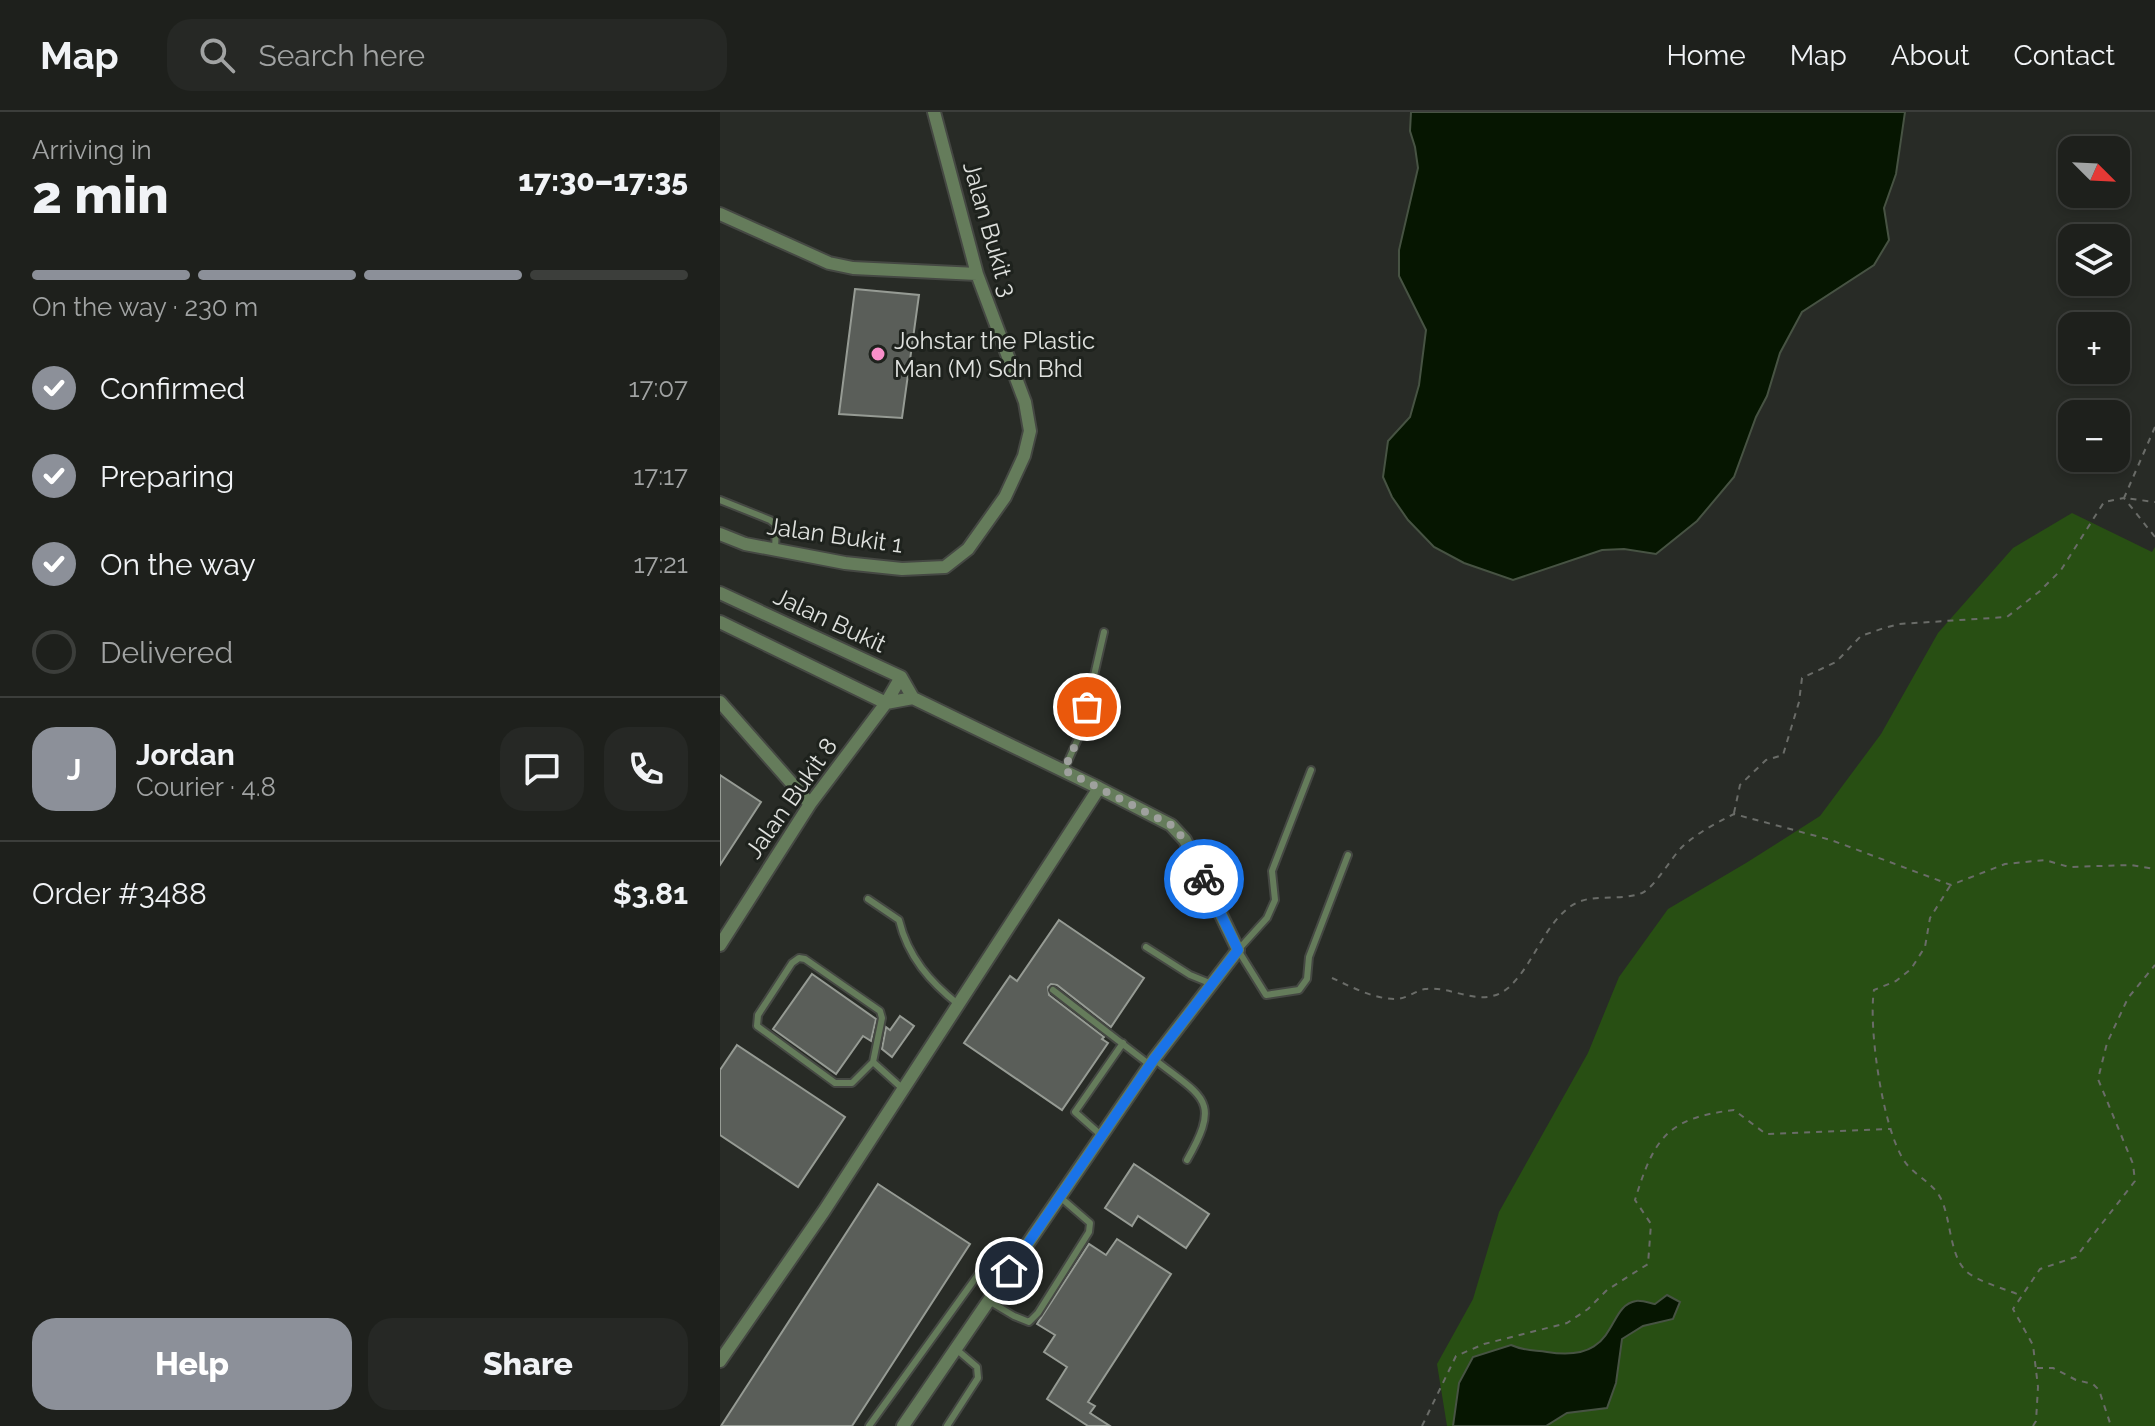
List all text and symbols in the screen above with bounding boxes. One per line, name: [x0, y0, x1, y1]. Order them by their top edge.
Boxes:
search box: [167, 19, 727, 91]
text: Map: [40, 33, 119, 78]
icon: search: [195, 33, 239, 77]
text: Search here: [259, 38, 425, 73]
text: Home: [1666, 39, 1746, 72]
text: Map: [1790, 39, 1847, 72]
text: About: [1891, 39, 1970, 72]
text: Contact: [2014, 39, 2115, 72]
text: Arriving in: [32, 135, 152, 165]
north arrow: [2058, 136, 2130, 208]
map controls: [2058, 136, 2130, 472]
street label: Jalan Bukit 3: [957, 158, 1023, 300]
text: 17:30–17:35: [518, 163, 688, 198]
text: 2 min: [32, 164, 169, 225]
button: layers: [2058, 224, 2130, 296]
text: On the way · 230 m: [32, 292, 258, 322]
button: +: [2058, 312, 2130, 384]
place label: Johstar the Plastic Man (M) Sdn Bhd: [894, 326, 1095, 383]
marker: Johstar the Plastic Man (M) Sdn Bhd: [869, 345, 887, 363]
icon: check: [32, 366, 76, 410]
text: Confirmed: [100, 371, 245, 406]
text: 17:07: [629, 373, 688, 403]
button: −: [2058, 400, 2130, 472]
icon: check: [32, 454, 76, 498]
text: Preparing: [100, 459, 234, 494]
text: 17:17: [633, 461, 688, 491]
street label: Jalan Bukit 1: [765, 511, 905, 559]
icon: check: [32, 542, 76, 586]
text: On the way: [100, 547, 256, 582]
text: 17:21: [634, 549, 688, 579]
street label: Jalan Bukit: [769, 581, 891, 659]
text: Delivered: [100, 635, 233, 670]
pin: [1053, 673, 1121, 741]
icon: bag: [1065, 685, 1109, 729]
button: chat: [500, 727, 584, 811]
button: phone: [604, 727, 688, 811]
street label: Jalan Bukit 8: [739, 732, 843, 864]
text: Jordan: [136, 737, 235, 772]
text: J: [67, 752, 81, 787]
text: Courier · 4.8: [136, 772, 276, 802]
courier: [1164, 839, 1244, 919]
icon: bike: [1182, 857, 1226, 901]
text: Order #3488: [32, 876, 207, 911]
text: $3.81: [613, 876, 688, 911]
pin: [975, 1237, 1043, 1305]
icon: home: [987, 1249, 1031, 1293]
button: Help: [32, 1318, 352, 1410]
button: Share: [368, 1318, 688, 1410]

